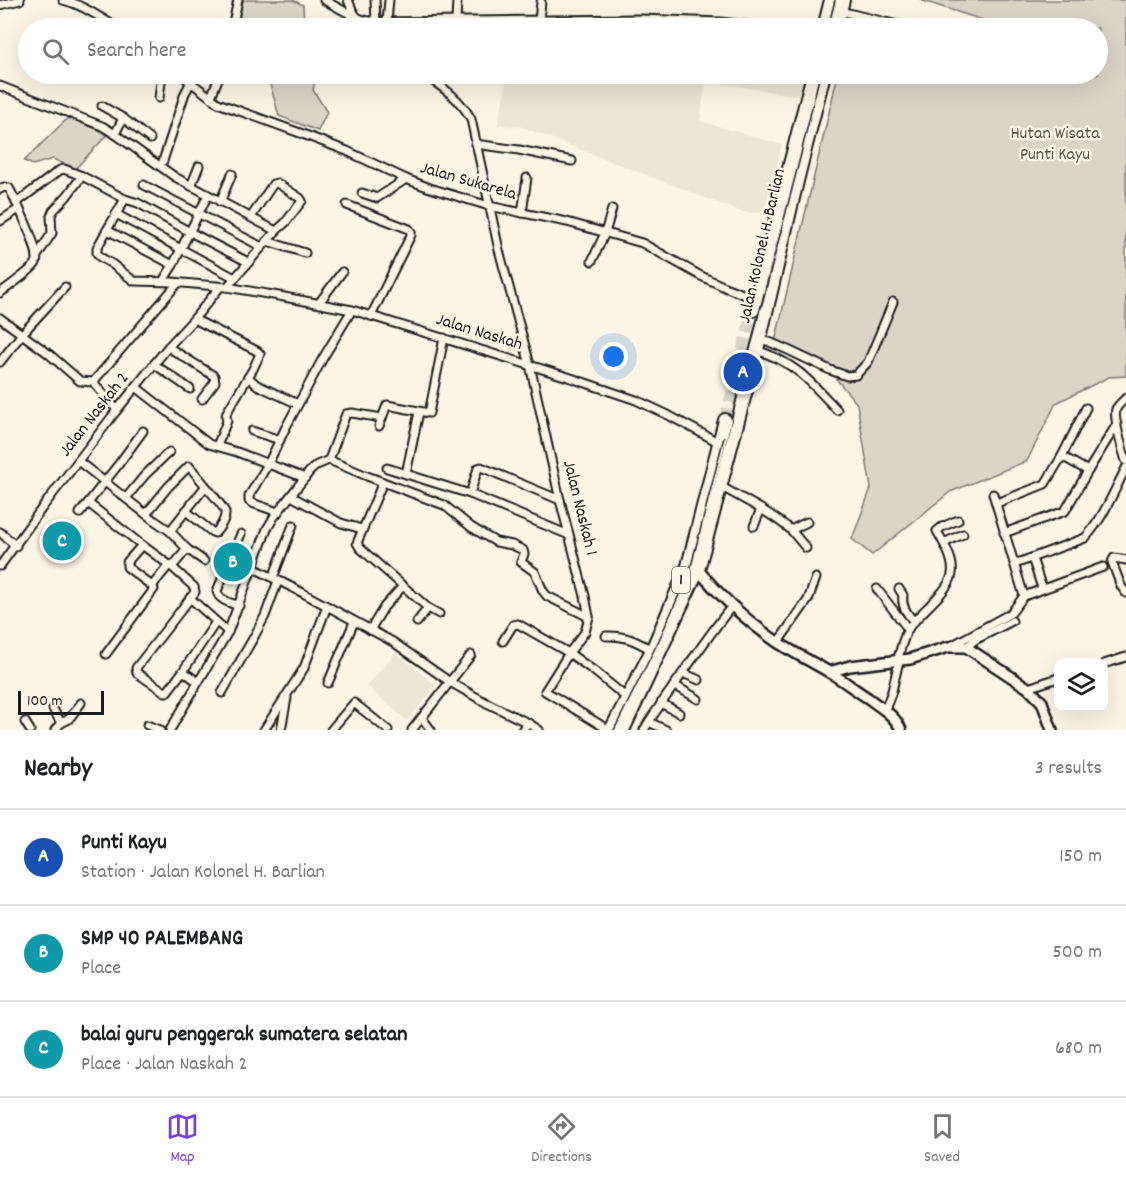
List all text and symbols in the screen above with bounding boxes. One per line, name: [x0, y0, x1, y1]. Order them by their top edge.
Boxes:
search box: [18, 18, 1108, 84]
icon: search: [39, 35, 72, 68]
text: Search here: [87, 36, 186, 67]
park label: Hutan Wisata Punti Kayu: [1010, 122, 1100, 168]
street label: Jalan Sukarela: [417, 156, 520, 208]
street label: Jalan Kolonel H. Barlian: [733, 166, 793, 326]
street label: Jalan Naskah: [433, 308, 525, 358]
your location: [599, 342, 628, 371]
pin: A: [724, 350, 762, 394]
street label: Jalan Naskah 2: [54, 367, 136, 463]
street label: Jalan Naskah 1: [555, 458, 603, 558]
pin: C: [42, 518, 82, 564]
pin: B: [214, 540, 252, 584]
road number: 1: [672, 567, 690, 593]
map controls: [1054, 658, 1108, 712]
button: layers: [1054, 658, 1108, 712]
scale bar: [18, 688, 104, 716]
text: 100 m: [27, 690, 63, 713]
text: Nearby: [24, 751, 92, 788]
text: 3 results: [1035, 755, 1102, 783]
text: Punti Kayu: [81, 828, 167, 859]
text: A: [38, 843, 49, 871]
text: 150 m: [1059, 843, 1102, 871]
text: Station · Jalan Kolonel H. Barlian: [81, 859, 325, 887]
text: SMP 40 PALEMBANG: [81, 924, 243, 955]
text: B: [39, 939, 48, 967]
text: 500 m: [1053, 939, 1102, 967]
text: Place: [81, 955, 121, 983]
text: balai guru penggerak sumatera selatan: [81, 1020, 407, 1051]
text: C: [39, 1035, 48, 1063]
text: 680 m: [1055, 1035, 1102, 1063]
text: Place · Jalan Naskah 2: [81, 1051, 247, 1079]
tab: Map: [166, 1110, 199, 1169]
tab: Directions: [531, 1110, 592, 1169]
tab: Saved: [924, 1110, 960, 1169]

